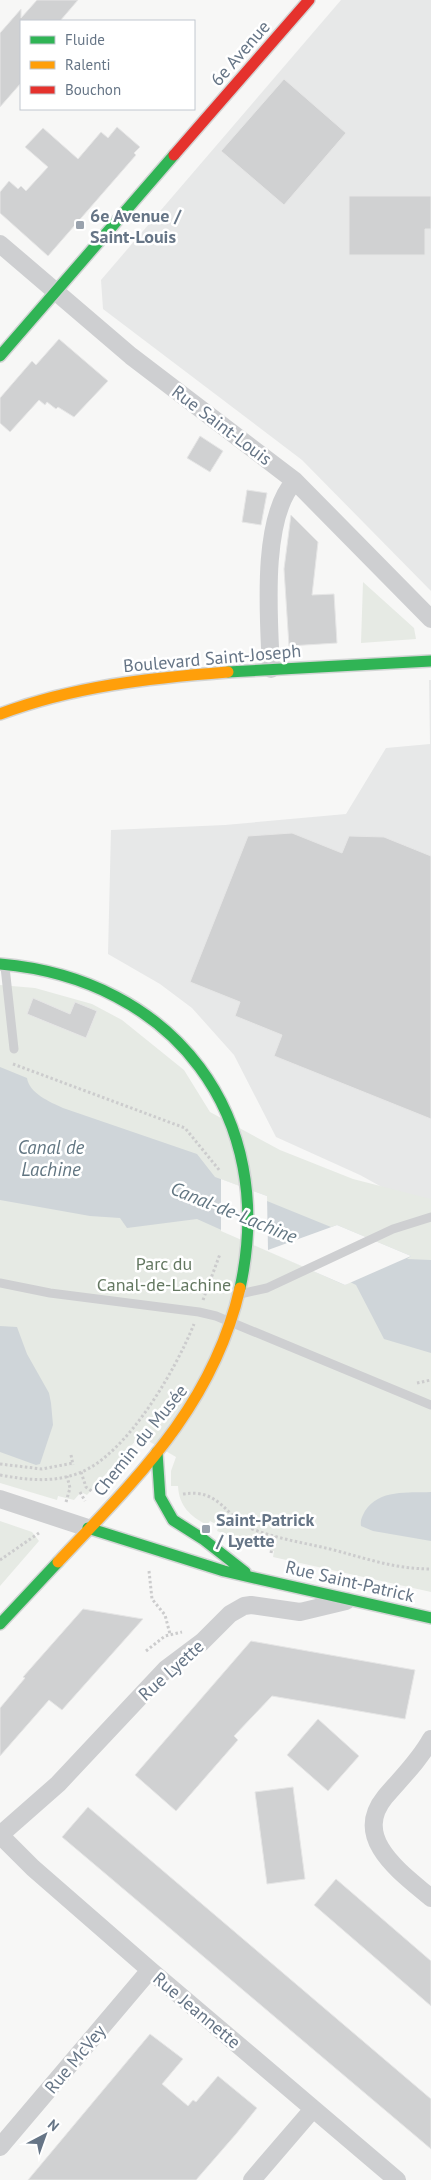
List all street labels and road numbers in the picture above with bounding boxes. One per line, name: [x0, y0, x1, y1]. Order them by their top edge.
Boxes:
street label: 6e Avenue: [205, 15, 275, 91]
street label: Rue Saint-Louis: [167, 380, 277, 470]
street label: Boulevard Saint-Joseph: [122, 639, 302, 677]
street label: Chemin du Musée: [88, 1379, 192, 1501]
street label: Rue Saint-Patrick: [283, 1555, 417, 1607]
street label: Rue Lyette: [133, 1635, 209, 1705]
street label: Rue Jeannette: [148, 1967, 246, 2053]
street label: Rue McVey: [40, 2019, 111, 2098]

